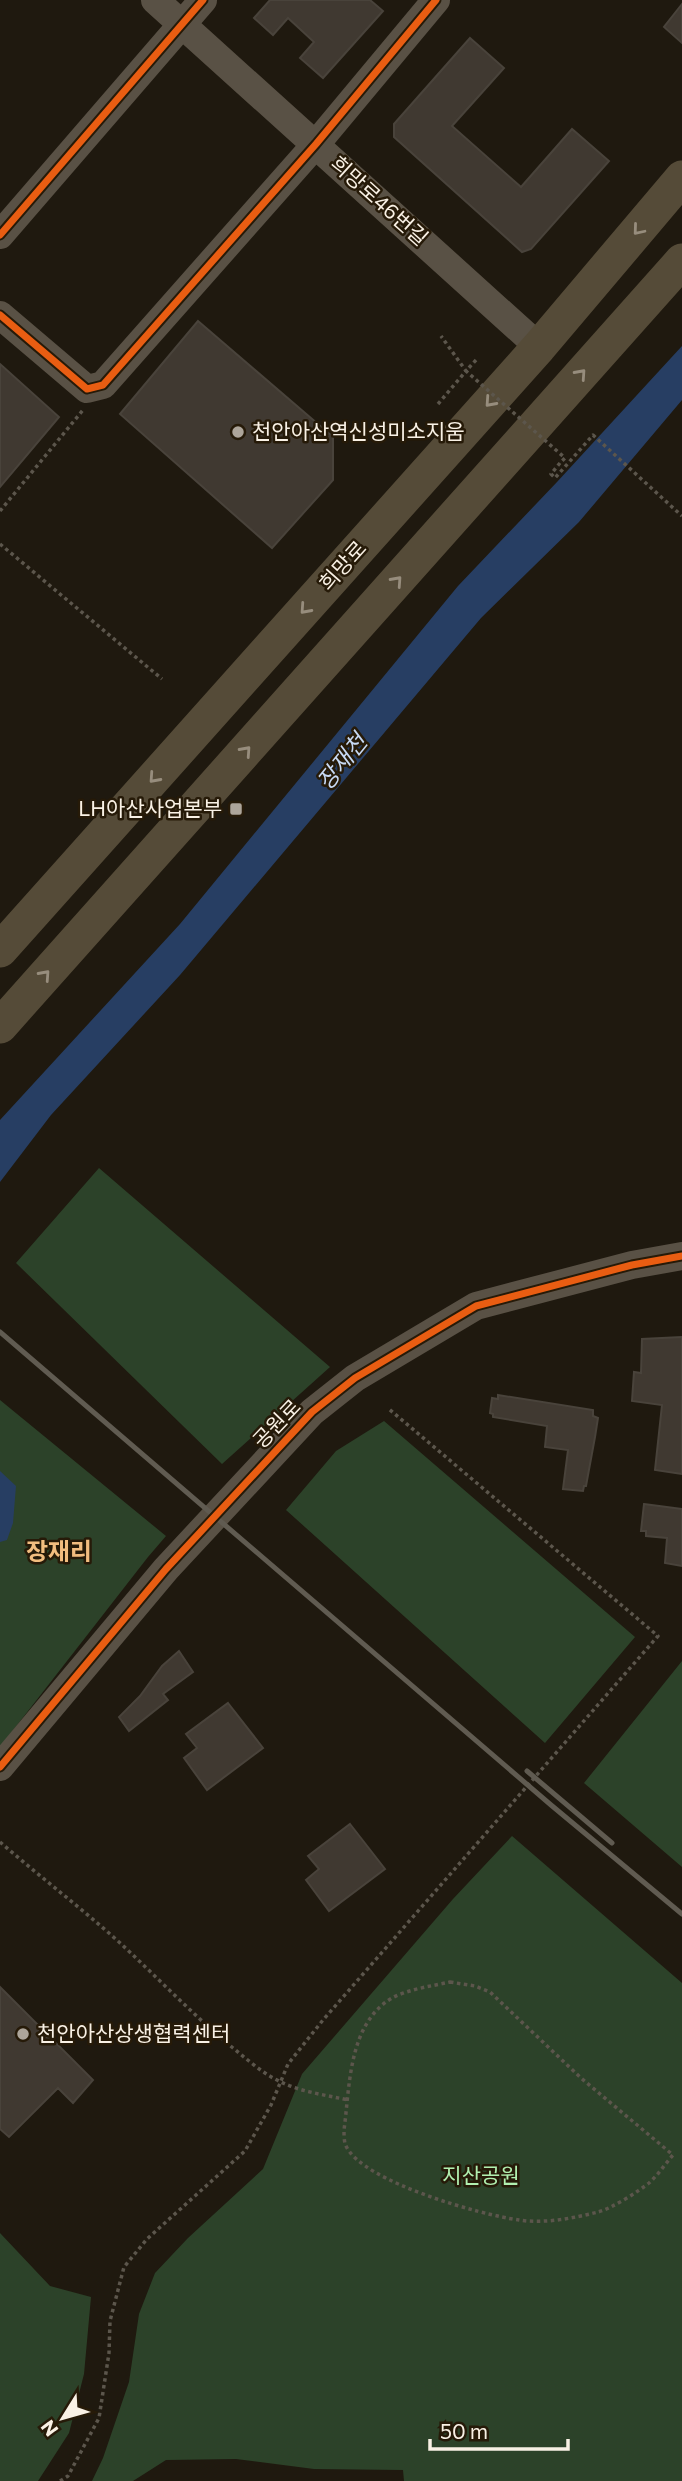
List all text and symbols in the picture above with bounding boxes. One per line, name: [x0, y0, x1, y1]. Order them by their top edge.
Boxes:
street label: 희망로46번길: [326, 150, 434, 250]
one-way arrow: [634, 222, 646, 235]
one-way arrow: [573, 370, 585, 383]
one-way arrow: [486, 394, 498, 407]
place label: 천안아산역신성미소지움: [252, 418, 465, 443]
marker: 천안아산역신성미소지움: [230, 424, 246, 440]
street label: 희망로: [313, 535, 371, 595]
one-way arrow: [389, 576, 401, 589]
one-way arrow: [301, 601, 314, 614]
water label: 장재천: [310, 726, 374, 795]
one-way arrow: [238, 746, 250, 759]
one-way arrow: [150, 770, 162, 783]
place label: LH아산사업본부: [78, 795, 222, 820]
marker: LH아산사업본부: [228, 801, 244, 817]
one-way arrow: [37, 970, 50, 983]
street label: 공원로: [247, 1393, 305, 1452]
district label: 장재리: [26, 1536, 92, 1565]
place label: 천안아산상생협력센터: [37, 2020, 230, 2045]
marker: 천안아산상생협력센터: [15, 2026, 31, 2042]
park label: 지산공원: [442, 2162, 520, 2187]
north arrow: [28, 2383, 98, 2453]
scale bar: [430, 2408, 568, 2452]
text: N: [36, 2416, 63, 2441]
text: 50 m: [440, 2418, 488, 2443]

